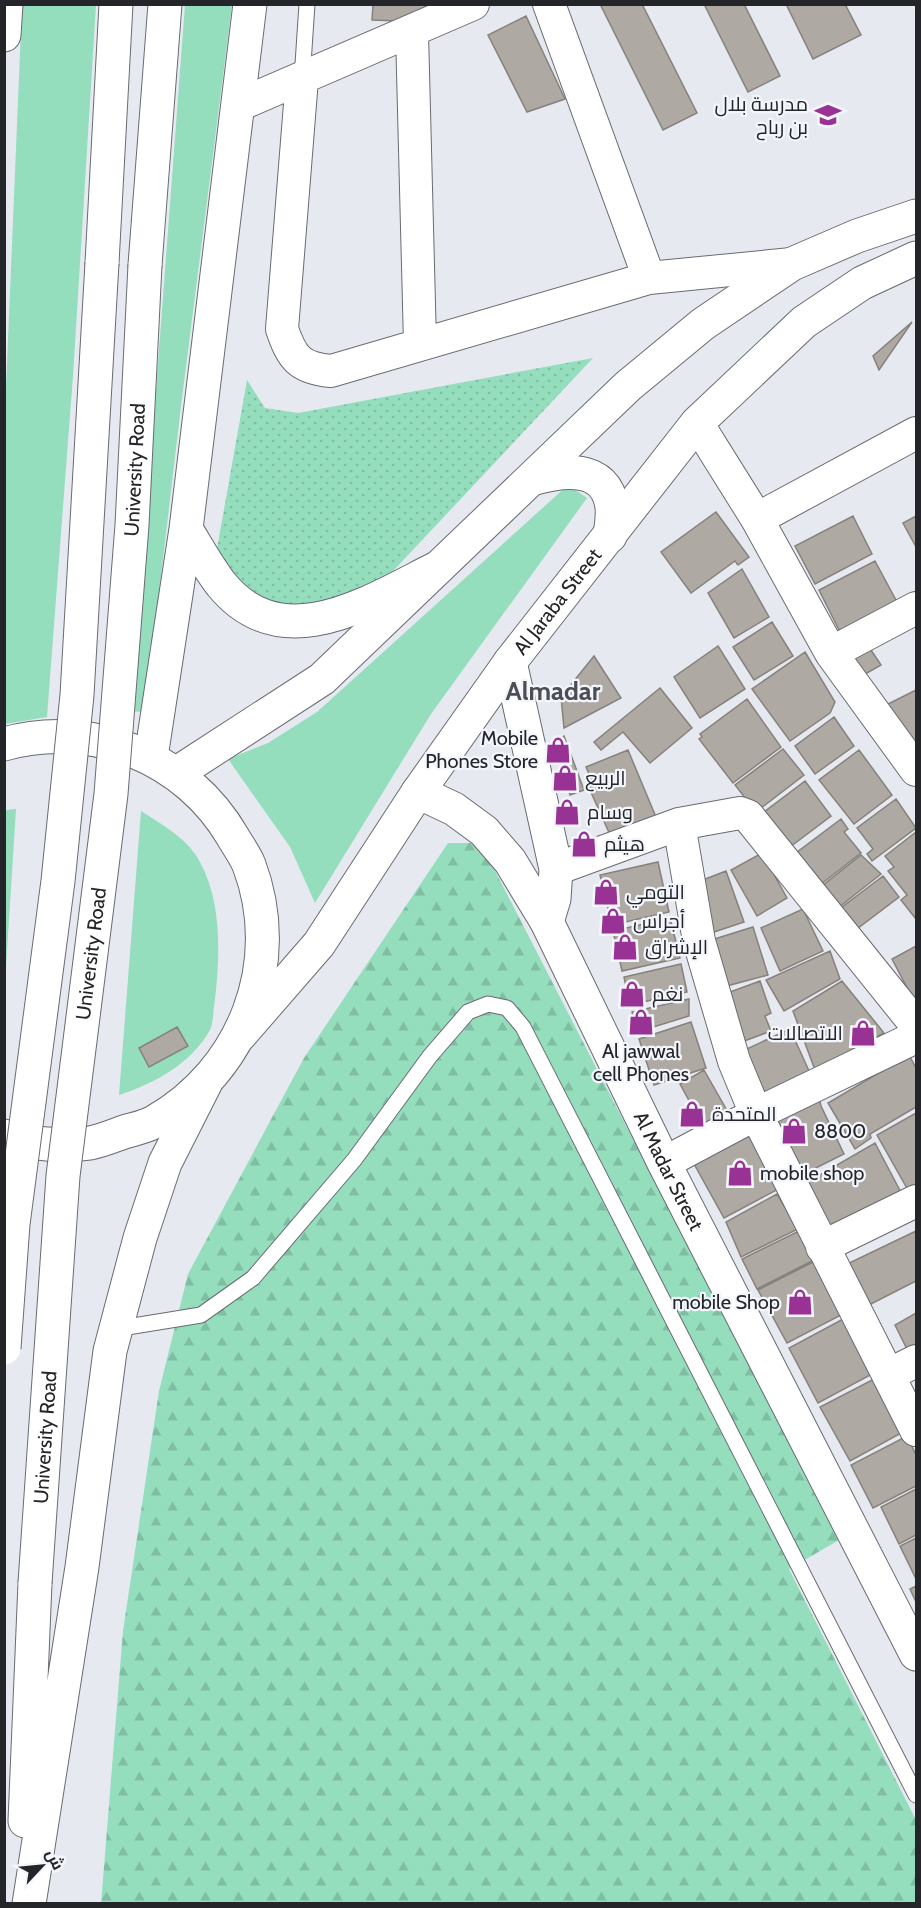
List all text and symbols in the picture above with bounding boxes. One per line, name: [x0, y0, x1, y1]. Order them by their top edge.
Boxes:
place label: مدرسة بلال بن رباح: [715, 92, 808, 141]
school or university icon: مدرسة بلال بن رباح: [813, 100, 843, 130]
street label: University Road: [119, 403, 150, 537]
street label: Al Jaraba Street: [508, 543, 607, 659]
district label: Almadar: [506, 675, 601, 707]
place label: Mobile Phones Store: [425, 726, 538, 773]
shop icon: Mobile Phones Store: [543, 735, 573, 765]
shop icon: الربيع: [550, 763, 580, 793]
place label: الربيع: [585, 766, 626, 792]
shop icon: وسام: [552, 797, 582, 827]
place label: وسام: [587, 800, 633, 826]
shop icon: هيثم: [569, 829, 599, 859]
place label: هيثم: [604, 832, 645, 858]
shop icon: التومي: [591, 877, 621, 907]
place label: التومي: [626, 880, 685, 908]
street label: University Road: [71, 886, 111, 1021]
shop icon: أجراس: [598, 906, 628, 936]
place label: أجراس: [633, 909, 685, 934]
shop icon: الإشراق: [610, 932, 640, 962]
place label: الإشراق: [645, 935, 708, 960]
shop icon: نغم: [617, 979, 647, 1009]
place label: نغم: [652, 982, 683, 1008]
shop icon: Al jawwal cell Phones: [626, 1007, 656, 1037]
shop icon: الاتصالات: [848, 1018, 878, 1048]
place label: الاتصالات: [768, 1021, 843, 1045]
place label: Al jawwal cell Phones: [593, 1039, 689, 1086]
shop icon: المتحدة: [677, 1099, 707, 1129]
place label: المتحدة: [712, 1102, 777, 1126]
street label: Al Madar Street: [629, 1107, 709, 1235]
shop icon: 8800: [779, 1116, 809, 1146]
place label: 8800: [814, 1119, 866, 1143]
shop icon: mobile shop: [725, 1158, 755, 1188]
place label: mobile shop: [760, 1161, 865, 1185]
shop icon: mobile Shop: [785, 1287, 815, 1317]
place label: mobile Shop: [672, 1290, 780, 1314]
street label: University Road: [28, 1370, 62, 1505]
north arrow: [12, 1836, 72, 1896]
text: ش: [42, 1846, 68, 1873]

